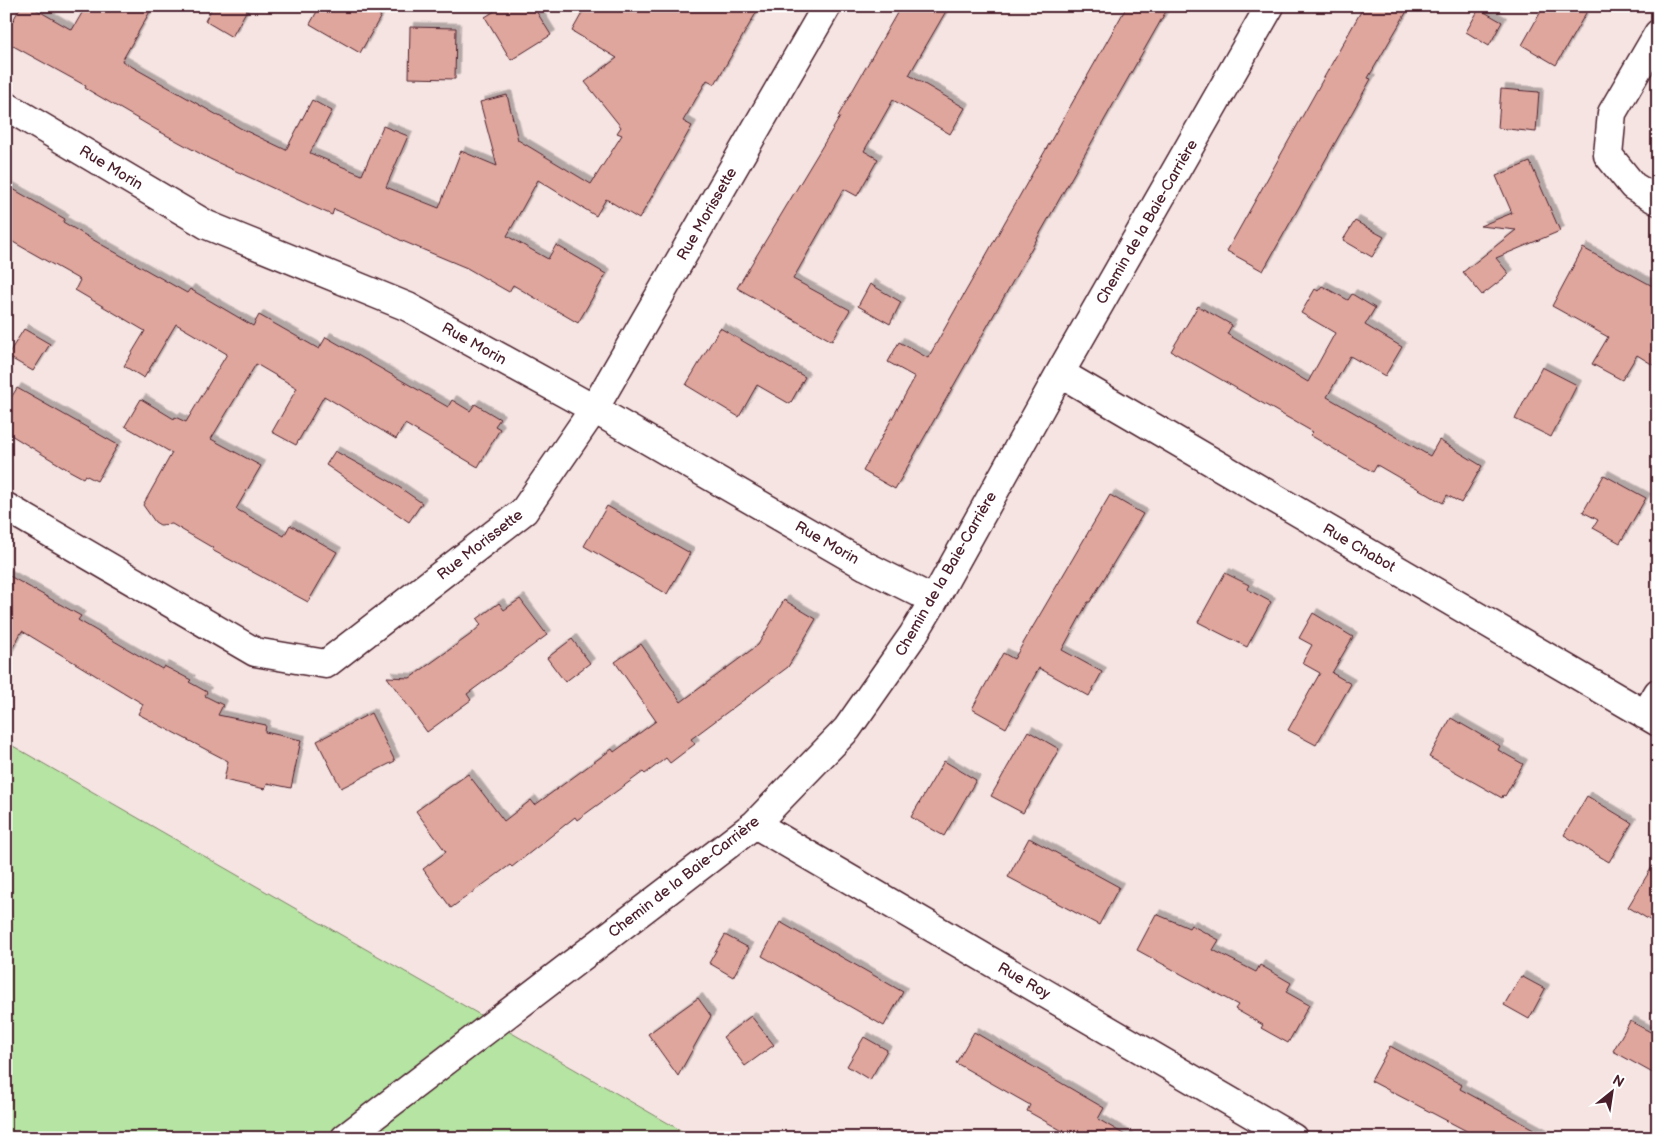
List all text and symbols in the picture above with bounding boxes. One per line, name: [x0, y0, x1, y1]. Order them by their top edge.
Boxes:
street label: Chemin de la Baie-Carrière: [1092, 136, 1202, 308]
street label: Rue Morin: [76, 142, 146, 194]
street label: Rue Morissette: [673, 164, 741, 264]
street label: Rue Morin: [438, 319, 510, 369]
street label: Chemin de la Baie-Carrière: [891, 488, 1001, 660]
street label: Rue Morissette: [433, 506, 527, 584]
street label: Rue Morin: [792, 517, 862, 569]
street label: Rue Chabot: [1319, 520, 1399, 577]
street label: Chemin de la Baie-Carrière: [605, 812, 764, 942]
street label: Rue Roy: [994, 958, 1054, 1004]
north arrow: [1586, 1066, 1636, 1116]
text: N: [1609, 1071, 1627, 1091]

